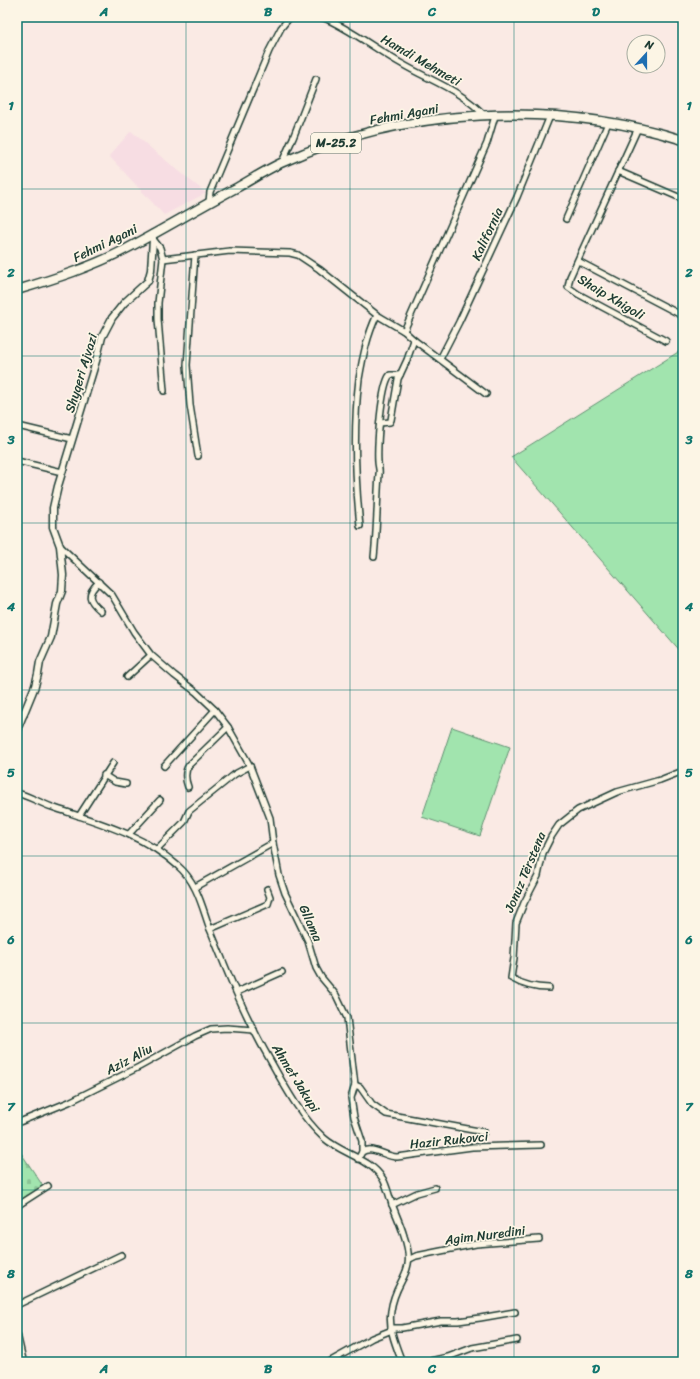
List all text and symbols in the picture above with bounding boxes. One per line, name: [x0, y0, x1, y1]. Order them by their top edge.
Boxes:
text: A: [99, 0, 108, 23]
text: B: [264, 0, 273, 23]
text: C: [427, 0, 437, 23]
text: D: [592, 0, 600, 23]
street label: Hamdi Mehmeti: [376, 28, 466, 93]
north arrow: [626, 34, 666, 74]
text: N: [642, 35, 657, 56]
text: 1: [8, 94, 14, 117]
text: 1: [686, 94, 692, 117]
street label: Fehmi Agani: [368, 97, 441, 131]
road number: M-25.2: [311, 133, 361, 153]
street label: Kalifornia: [465, 203, 510, 264]
street label: Fehmi Agani: [69, 217, 142, 269]
text: 2: [6, 261, 15, 284]
text: 2: [684, 261, 693, 284]
street label: Shaip Xhigoli: [573, 268, 649, 326]
street label: Shyqeri Ajvazi: [58, 330, 104, 416]
text: 3: [6, 428, 15, 451]
text: 3: [684, 428, 693, 451]
text: 4: [6, 595, 16, 618]
text: 4: [684, 595, 694, 618]
text: 5: [7, 761, 15, 784]
text: 5: [685, 761, 693, 784]
street label: Jonuz Tërstena: [497, 828, 553, 917]
street label: Gllama: [293, 901, 330, 946]
text: 6: [6, 928, 15, 951]
text: 6: [684, 928, 693, 951]
street label: Aziz Aliu: [100, 1037, 157, 1081]
street label: Ahmet Jakupi: [265, 1038, 327, 1117]
text: 7: [7, 1095, 16, 1118]
text: 7: [685, 1095, 694, 1118]
street label: Hazir Rukovci: [409, 1124, 490, 1156]
street label: Agim Nuredini: [443, 1219, 527, 1251]
text: 8: [6, 1262, 15, 1285]
text: 8: [684, 1262, 693, 1285]
text: A: [99, 1357, 108, 1379]
text: B: [264, 1357, 273, 1379]
text: C: [427, 1357, 437, 1379]
text: D: [592, 1357, 600, 1379]

